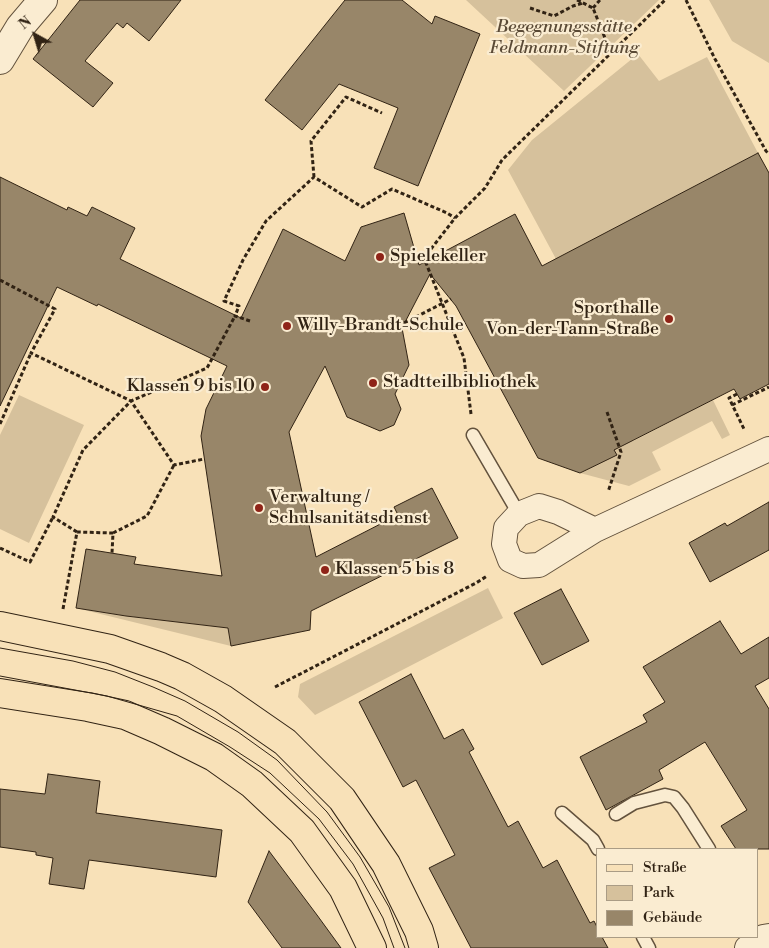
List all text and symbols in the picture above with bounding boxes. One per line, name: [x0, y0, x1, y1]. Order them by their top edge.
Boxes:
north arrow: [10, 10, 60, 60]
text: N: [16, 13, 36, 34]
park label: Begegnungsstätte Feldmann-Stiftung: [489, 17, 639, 59]
place label: Spielekeller: [390, 246, 486, 268]
marker: Spielekeller: [374, 251, 386, 263]
place label: Sporthalle Von-der-Tann-Straße: [486, 298, 659, 340]
marker: Sporthalle Von-der-Tann-Straße: [663, 313, 675, 325]
place label: Willy-Brandt-Schule: [297, 315, 464, 337]
marker: Willy-Brandt-Schule: [281, 320, 293, 332]
place label: Stadtteilbibliothek: [383, 372, 536, 394]
place label: Klassen 9 bis 10: [127, 376, 255, 398]
marker: Stadtteilbibliothek: [367, 377, 379, 389]
marker: Klassen 9 bis 10: [259, 381, 271, 393]
place label: Verwaltung / Schulsanitätsdienst: [269, 487, 428, 530]
marker: Verwaltung / Schulsanitätsdienst: [253, 502, 265, 514]
place label: Klassen 5 bis 8: [335, 559, 454, 581]
marker: Klassen 5 bis 8: [319, 564, 331, 576]
legend: [596, 848, 759, 938]
text: Straße: [643, 858, 687, 877]
text: Park: [643, 883, 674, 902]
text: Gebäude: [643, 908, 702, 927]

